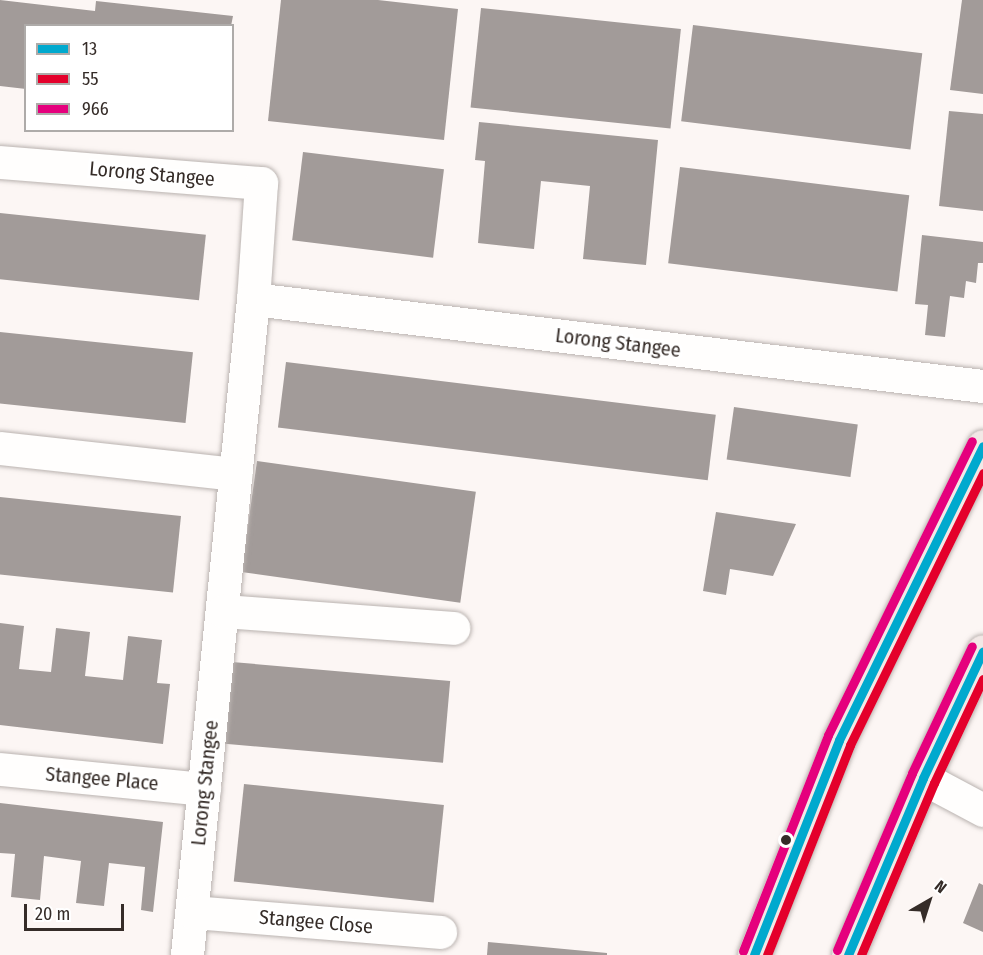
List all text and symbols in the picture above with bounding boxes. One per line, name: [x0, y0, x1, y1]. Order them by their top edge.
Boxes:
legend: [24, 24, 234, 132]
text: 13: [82, 38, 97, 60]
text: 55: [82, 68, 98, 90]
text: 966: [82, 98, 109, 120]
street label: Lorong Stangee: [88, 157, 216, 191]
street label: Lorong Stangee: [554, 323, 682, 363]
street label: Lorong Stangee: [186, 719, 224, 847]
street label: Stangee Place: [44, 762, 160, 796]
unlabelled marker: [780, 834, 792, 846]
north arrow: [899, 871, 959, 931]
text: N: [931, 876, 950, 897]
scale bar: [27, 892, 128, 930]
text: 20 m: [35, 903, 70, 925]
street label: Stangee Close: [258, 905, 374, 939]

